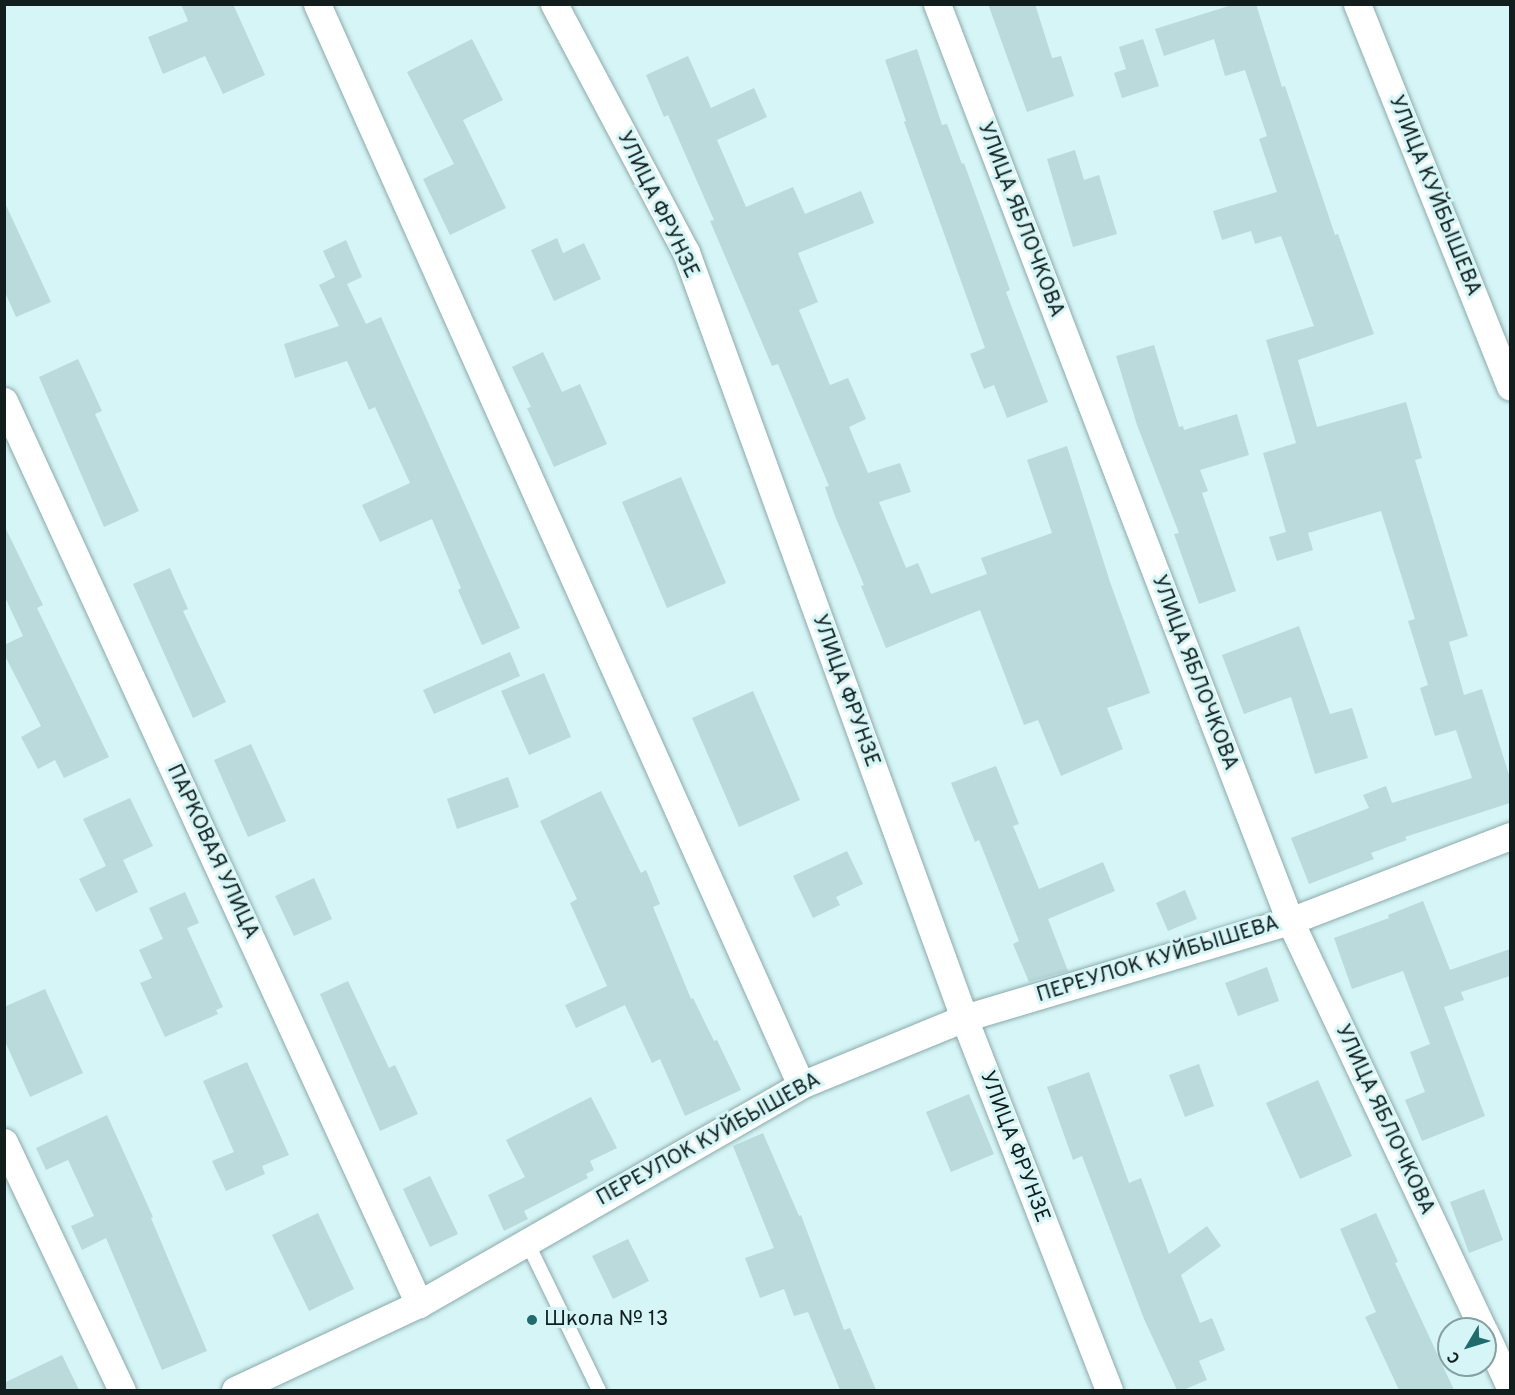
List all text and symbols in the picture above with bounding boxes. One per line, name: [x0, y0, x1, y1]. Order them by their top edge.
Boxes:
street label: УЛИЦА КУЙБЫШЕВА: [1382, 92, 1486, 300]
street label: УЛИЦА ЯБЛОЧКОВА: [971, 118, 1069, 322]
street label: УЛИЦА ФРУНЗЕ: [610, 127, 704, 283]
street label: УЛИЦА ЯБЛОЧКОВА: [1145, 571, 1243, 775]
street label: УЛИЦА ФРУНЗЕ: [806, 611, 884, 771]
street label: ПАРКОВАЯ УЛИЦА: [160, 761, 264, 943]
street label: ПЕРЕУЛОК КУЙБЫШЕВА: [1034, 911, 1282, 1009]
street label: УЛИЦА ЯБЛОЧКОВА: [1329, 1020, 1439, 1220]
street label: УЛИЦА ФРУНЗЕ: [973, 1067, 1055, 1227]
street label: ПЕРЕУЛОК КУЙБЫШЕВА: [593, 1068, 825, 1212]
place label: Школа № 13: [544, 1307, 668, 1333]
marker: Школа № 13: [525, 1313, 539, 1327]
north arrow: [1437, 1317, 1497, 1377]
text: С: [1443, 1347, 1465, 1367]

